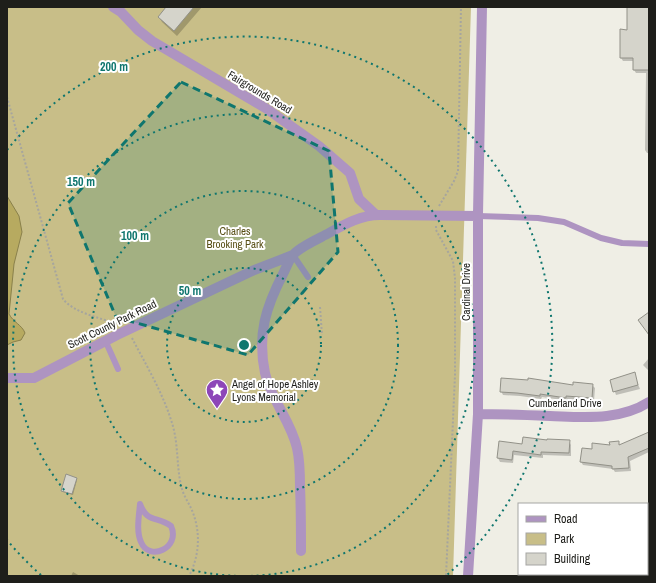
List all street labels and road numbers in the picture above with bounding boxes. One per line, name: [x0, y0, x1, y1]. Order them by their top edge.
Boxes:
street label: Fairgrounds Road: [225, 67, 295, 117]
street label: Cardinal Drive: [459, 263, 473, 321]
street label: Scott County Park Road: [65, 296, 159, 352]
street label: Cumberland Drive: [528, 396, 602, 410]

